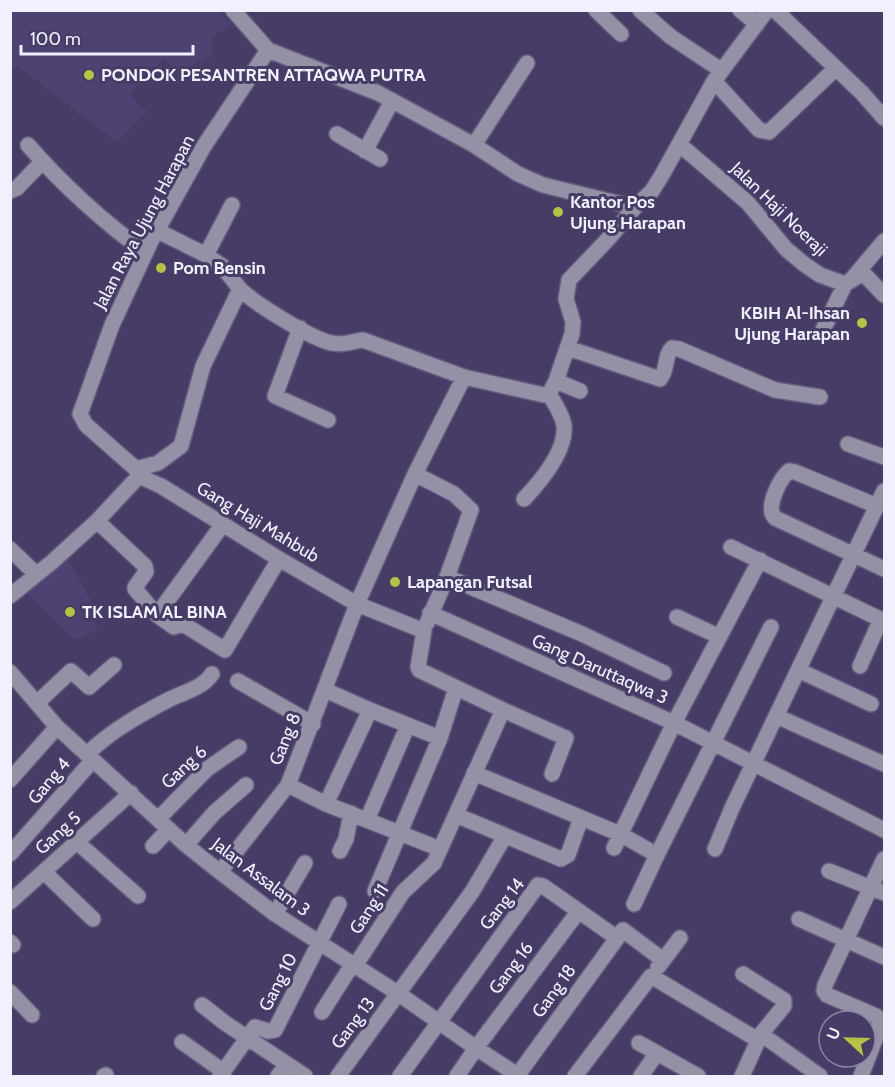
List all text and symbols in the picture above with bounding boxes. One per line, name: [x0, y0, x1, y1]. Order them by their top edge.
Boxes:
scale bar: [21, 18, 194, 56]
text: 100 m: [30, 28, 81, 50]
place label: PONDOK PESANTREN ATTAQWA PUTRA: [101, 64, 427, 86]
marker: PONDOK PESANTREN ATTAQWA PUTRA: [82, 68, 96, 82]
street label: Jalan Raya Ujung Harapan: [88, 131, 199, 314]
street label: Jalan Haji Noeraji: [725, 157, 832, 261]
place label: Kantor Pos Ujung Harapan: [570, 191, 686, 234]
marker: Kantor Pos Ujung Harapan: [551, 205, 565, 219]
place label: Pom Bensin: [173, 257, 266, 279]
marker: Pom Bensin: [154, 261, 168, 275]
place label: KBIH Al-Ihsan Ujung Harapan: [734, 302, 850, 345]
marker: KBIH Al-Ihsan Ujung Harapan: [855, 316, 869, 330]
street label: Gang Haji Mahbub: [193, 477, 323, 567]
place label: Lapangan Futsal: [407, 571, 533, 593]
marker: Lapangan Futsal: [388, 575, 402, 589]
place label: TK ISLAM AL BINA: [82, 601, 227, 623]
marker: TK ISLAM AL BINA: [63, 605, 77, 619]
street label: Gang Daruttaqwa 3: [529, 629, 671, 709]
street label: Gang 8: [265, 710, 305, 768]
street label: Gang 6: [157, 741, 211, 793]
street label: Gang 4: [23, 753, 75, 809]
street label: Gang 5: [31, 807, 85, 859]
street label: Jalan Assalam 3: [207, 832, 314, 921]
street label: Gang 14: [475, 874, 529, 934]
street label: Gang 11: [345, 880, 393, 938]
street label: Gang 16: [484, 937, 538, 999]
street label: Gang 10: [254, 949, 302, 1015]
street label: Gang 18: [527, 960, 581, 1022]
street label: Gang 13: [326, 993, 380, 1053]
north arrow: [817, 1009, 877, 1069]
text: U: [823, 1025, 845, 1042]

